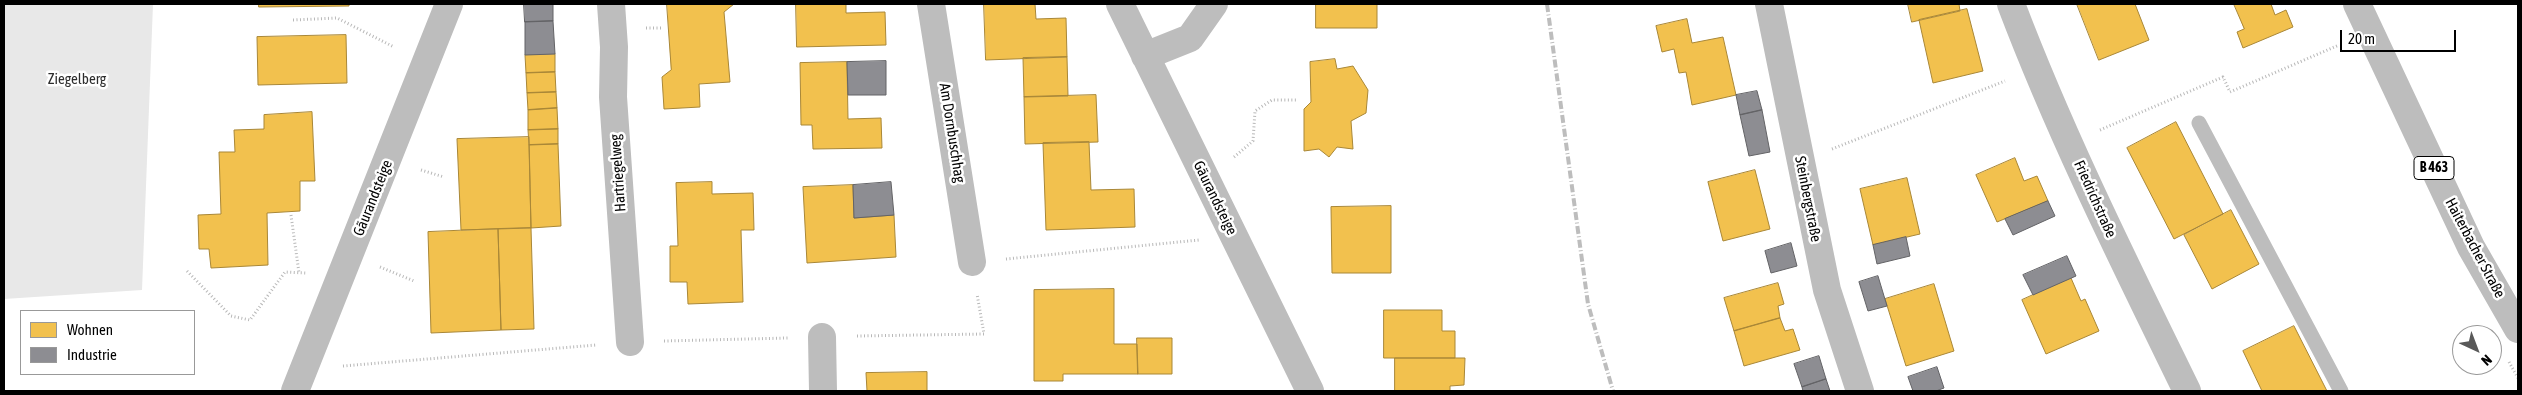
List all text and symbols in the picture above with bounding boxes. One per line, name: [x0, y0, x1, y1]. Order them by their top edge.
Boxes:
scale bar: [2342, 20, 2458, 52]
text: 20 m: [2348, 30, 2375, 47]
park label: Ziegelberg: [48, 70, 106, 88]
street label: Am Dornbuschhag: [935, 82, 969, 184]
street label: Hartriegelweg: [606, 134, 630, 212]
street label: Steinbergstraße: [1791, 155, 1825, 243]
road number: B 463: [2414, 156, 2454, 180]
street label: Gäurandsteige: [350, 157, 396, 239]
street label: Gäurandsteige: [1189, 158, 1241, 238]
street label: Friedrichstraße: [2070, 158, 2120, 240]
street label: Haiterbacher Straße: [2441, 195, 2509, 301]
legend: [20, 310, 195, 375]
text: Wohnen: [67, 321, 113, 338]
north arrow: [2452, 325, 2502, 375]
text: Industrie: [67, 346, 117, 363]
text: N: [2478, 352, 2495, 369]

